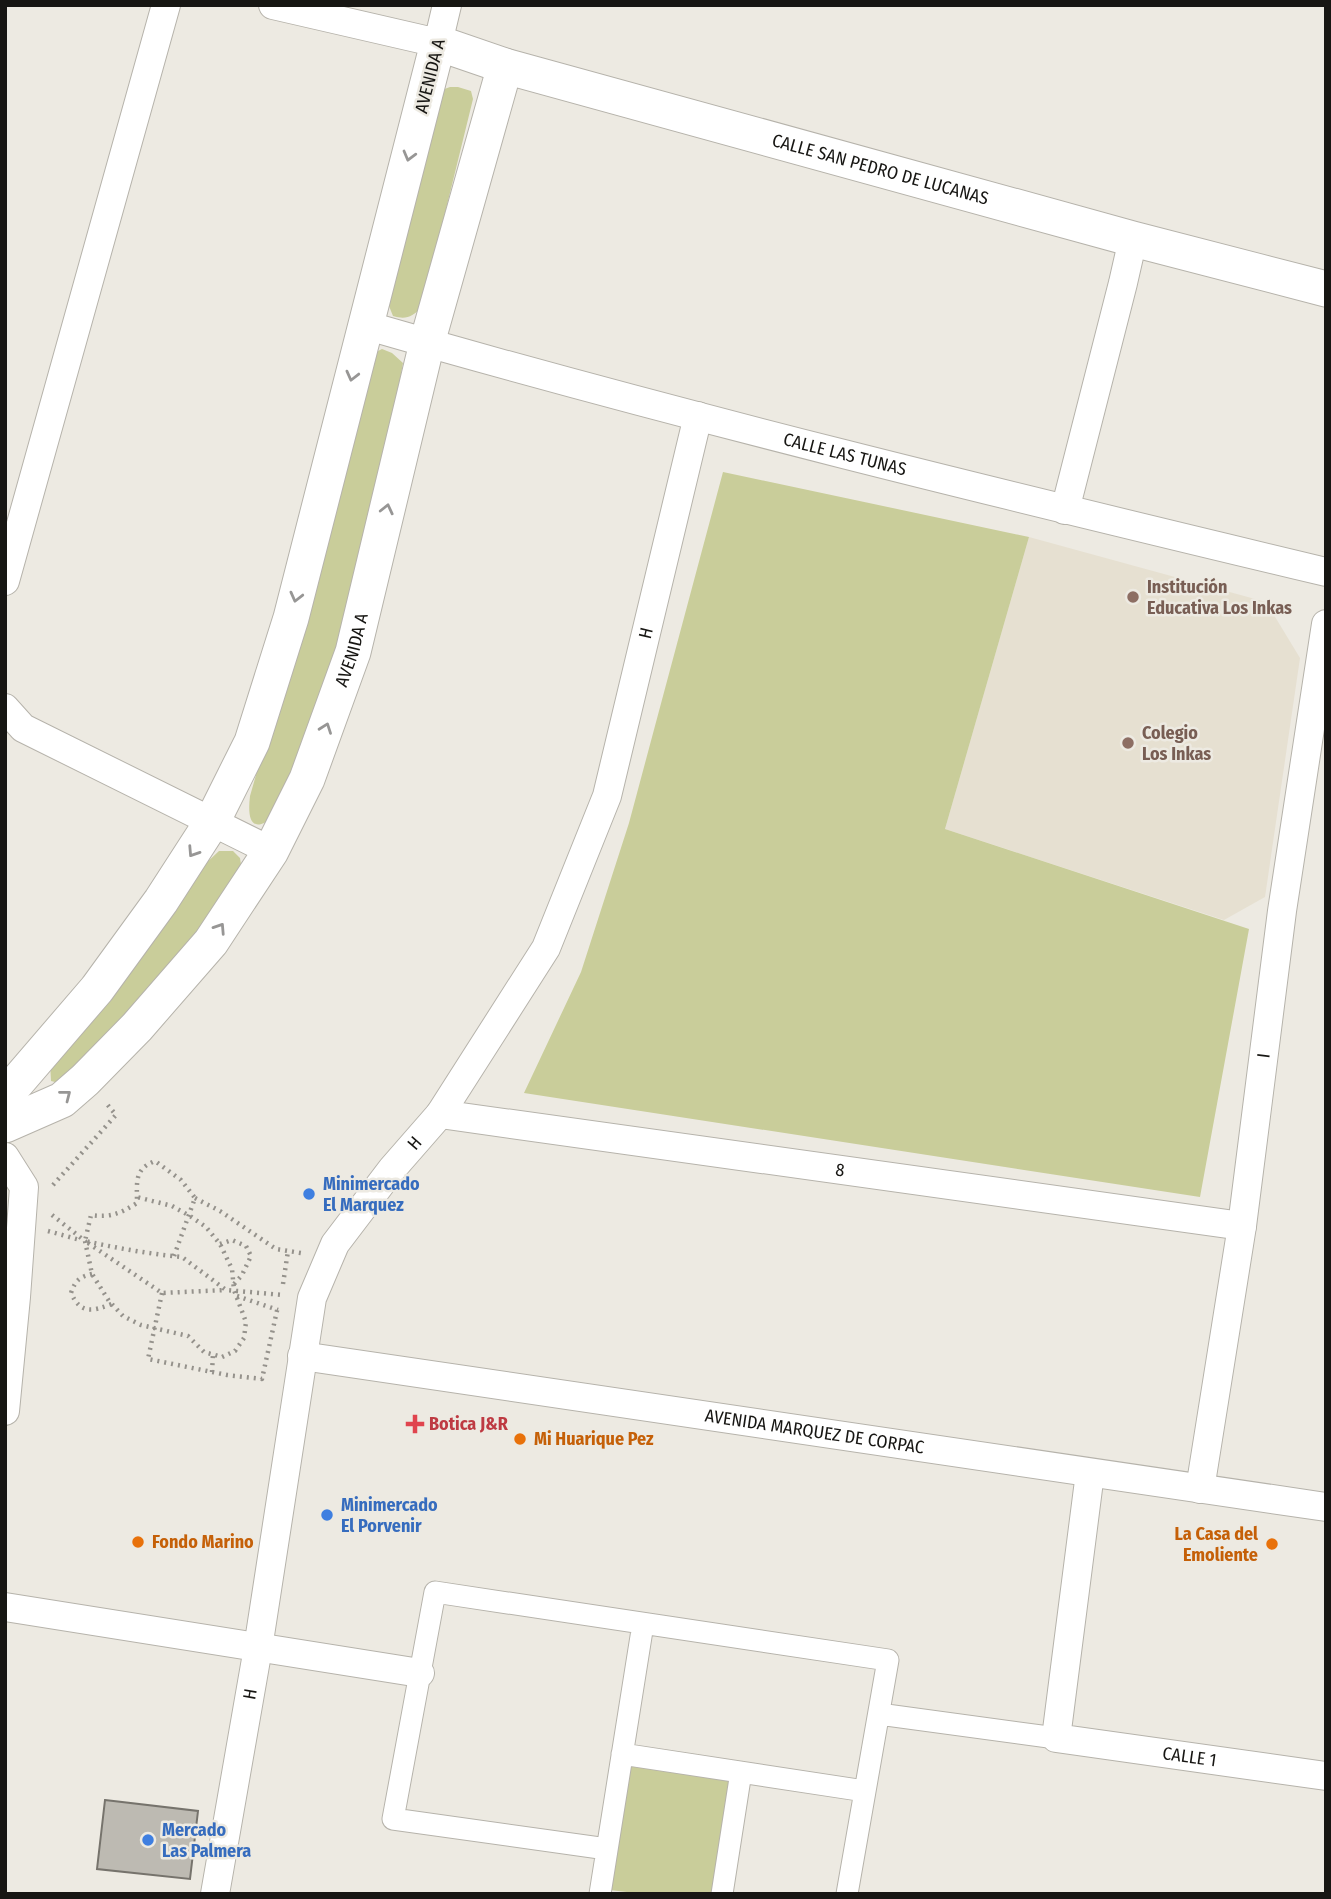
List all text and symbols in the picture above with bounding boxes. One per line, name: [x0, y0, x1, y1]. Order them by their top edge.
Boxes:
street label: AVENIDA A: [410, 36, 450, 115]
street label: CALLE SAN PEDRO DE LUCANAS: [770, 129, 991, 210]
one-way arrow: [403, 150, 417, 162]
one-way arrow: [346, 370, 360, 382]
street label: CALLE LAS TUNAS: [781, 428, 909, 480]
one-way arrow: [379, 503, 394, 515]
place label: Institución Educativa Los Inkas: [1147, 576, 1292, 619]
marker: Institución Educativa Los Inkas: [1125, 589, 1141, 605]
one-way arrow: [290, 591, 304, 603]
street label: AVENIDA A: [330, 610, 373, 690]
street label: H: [634, 625, 658, 641]
one-way arrow: [318, 722, 332, 734]
place label: Colegio Los Inkas: [1142, 722, 1211, 765]
marker: Colegio Los Inkas: [1120, 735, 1136, 751]
one-way arrow: [188, 844, 201, 857]
one-way arrow: [212, 923, 224, 936]
street label: I: [1252, 1052, 1275, 1059]
one-way arrow: [59, 1091, 71, 1103]
street label: H: [403, 1132, 426, 1155]
street label: 8: [834, 1158, 846, 1181]
place label: Minimercado El Marquez: [323, 1173, 420, 1216]
marker: Minimercado El Marquez: [301, 1186, 317, 1202]
street label: AVENIDA MARQUEZ DE CORPAC: [703, 1405, 926, 1459]
place label: Botica J&R: [429, 1413, 509, 1435]
marker: Botica J&R: [407, 1416, 423, 1432]
place label: Mi Huarique Pez: [534, 1428, 654, 1450]
marker: Mi Huarique Pez: [512, 1431, 528, 1447]
place label: Minimercado El Porvenir: [341, 1494, 438, 1537]
marker: Minimercado El Porvenir: [319, 1507, 335, 1523]
place label: La Casa del Emoliente: [1175, 1523, 1258, 1566]
place label: Fondo Marino: [152, 1531, 254, 1553]
marker: Fondo Marino: [130, 1534, 146, 1550]
marker: La Casa del Emoliente: [1264, 1536, 1280, 1552]
street label: H: [238, 1687, 262, 1701]
street label: CALLE 1: [1161, 1742, 1218, 1771]
place label: Mercado Las Palmera: [162, 1819, 251, 1862]
marker: Mercado Las Palmera: [140, 1832, 156, 1848]

